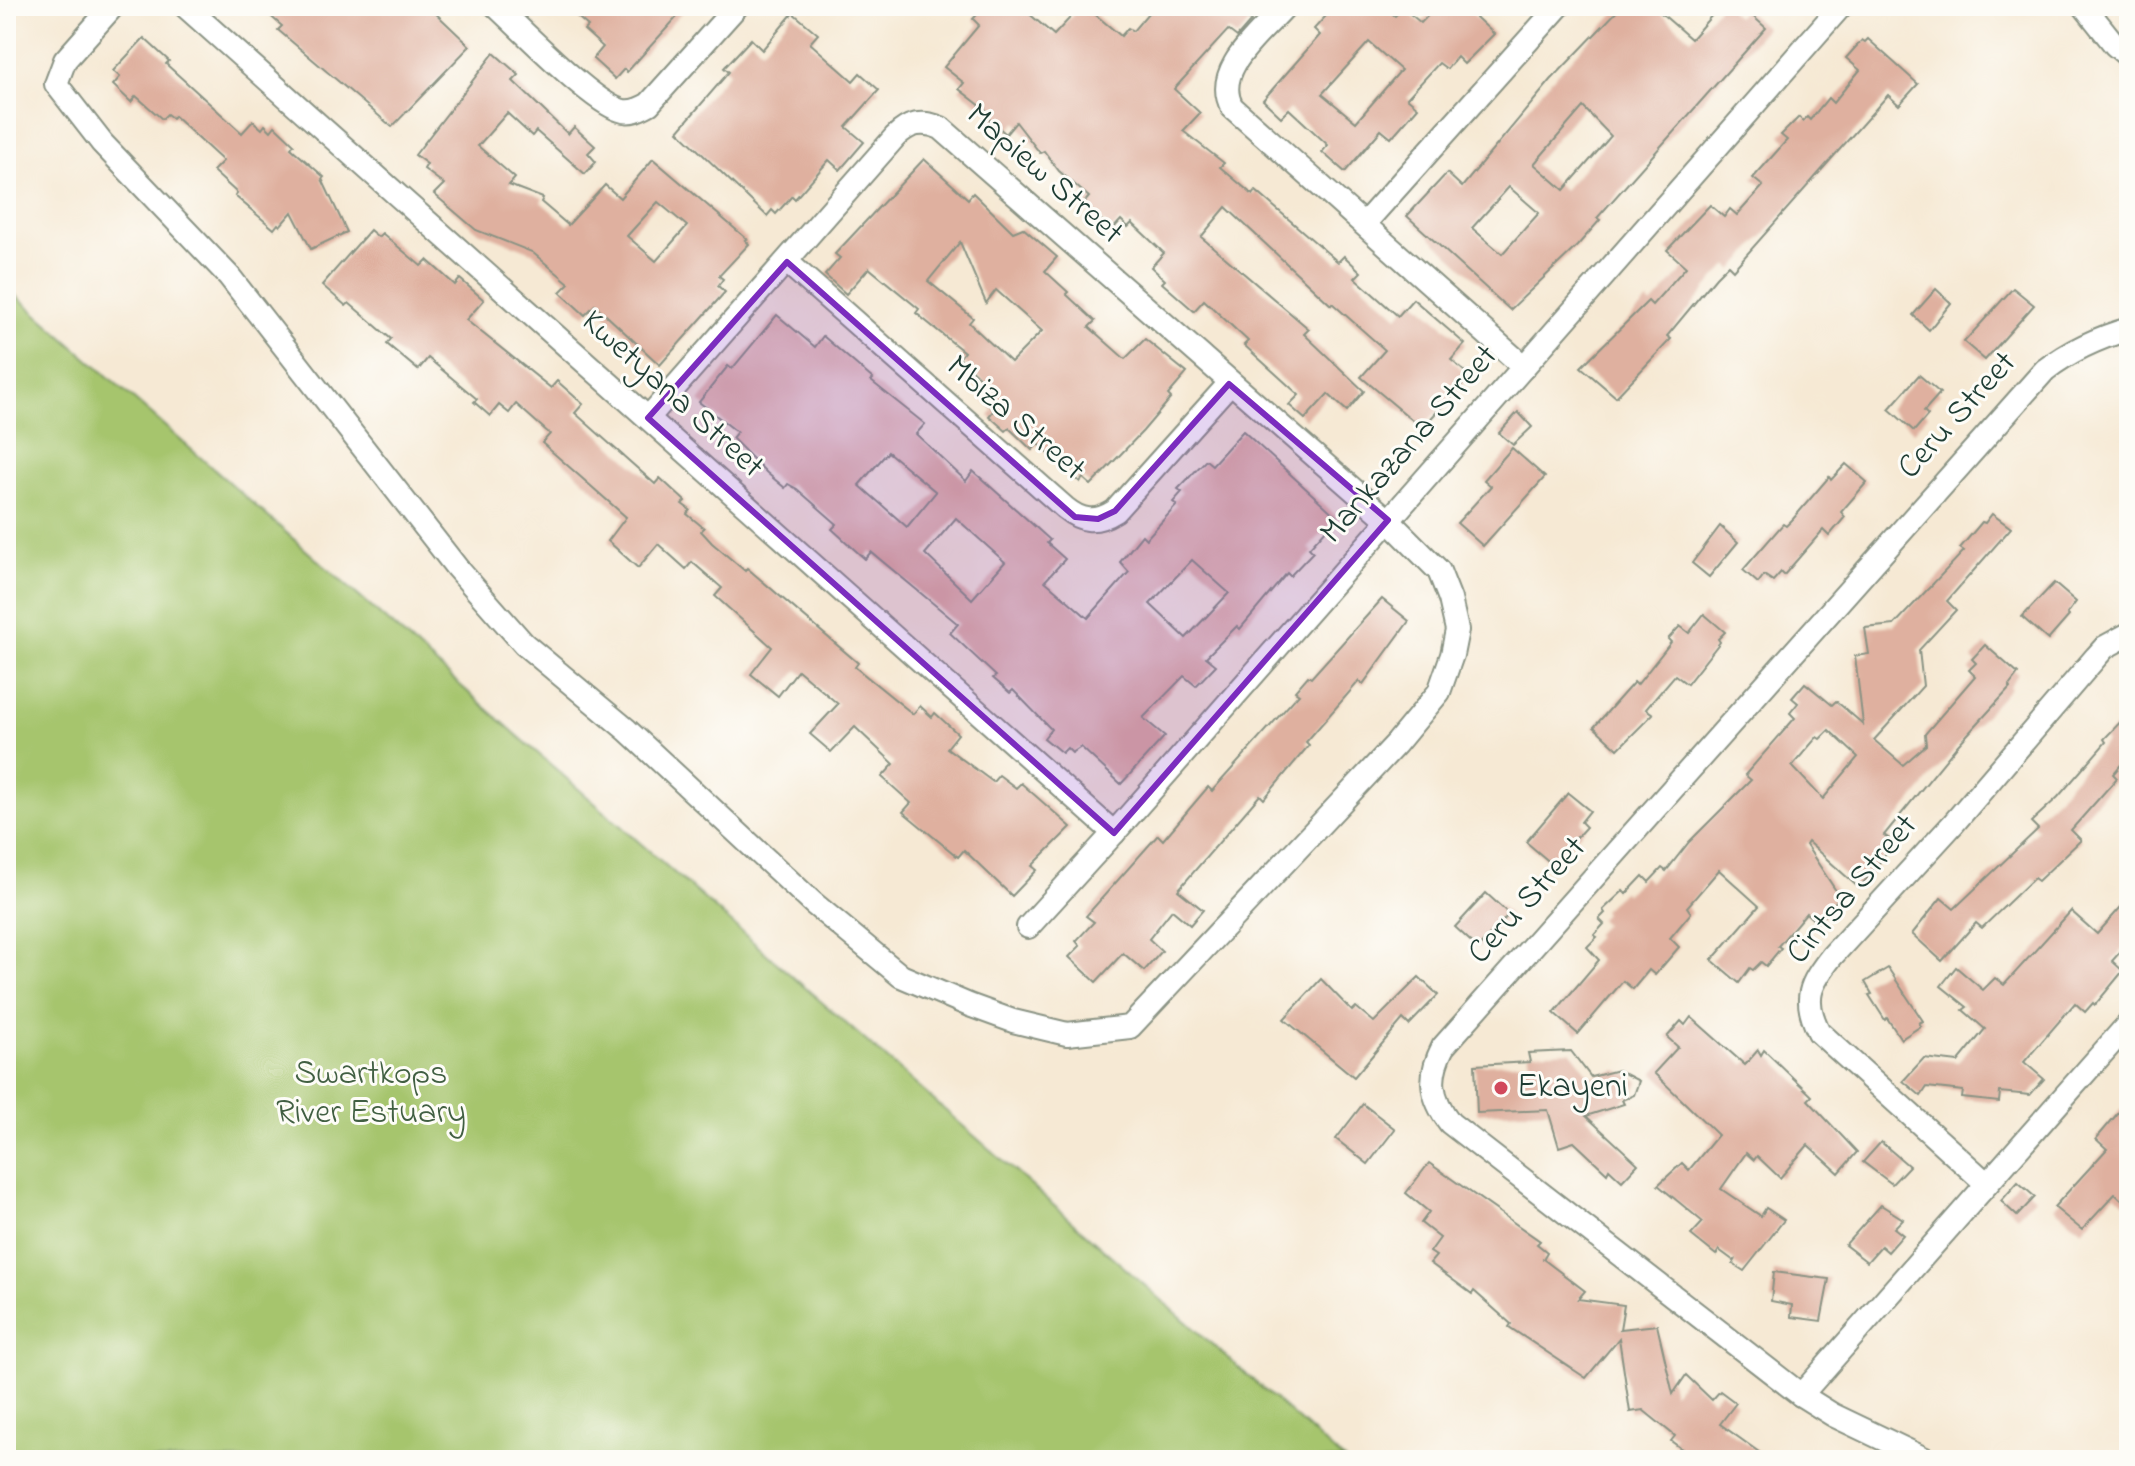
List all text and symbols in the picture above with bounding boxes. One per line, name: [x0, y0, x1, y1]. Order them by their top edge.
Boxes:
street label: Mapiew Street: [954, 92, 1134, 258]
street label: Kwetyana Street: [569, 299, 775, 491]
street label: Mankazana Street: [1309, 334, 1511, 556]
street label: Ceru Street: [1887, 341, 2029, 491]
street label: Mbiza Street: [934, 344, 1096, 494]
street label: Cintsa Street: [1775, 804, 1931, 976]
street label: Ceru Street: [1457, 826, 1599, 976]
park label: Swartkops River Estuary: [276, 1050, 466, 1139]
place label: Ekayeni: [1517, 1063, 1628, 1113]
marker: Ekayeni: [1492, 1079, 1510, 1097]

